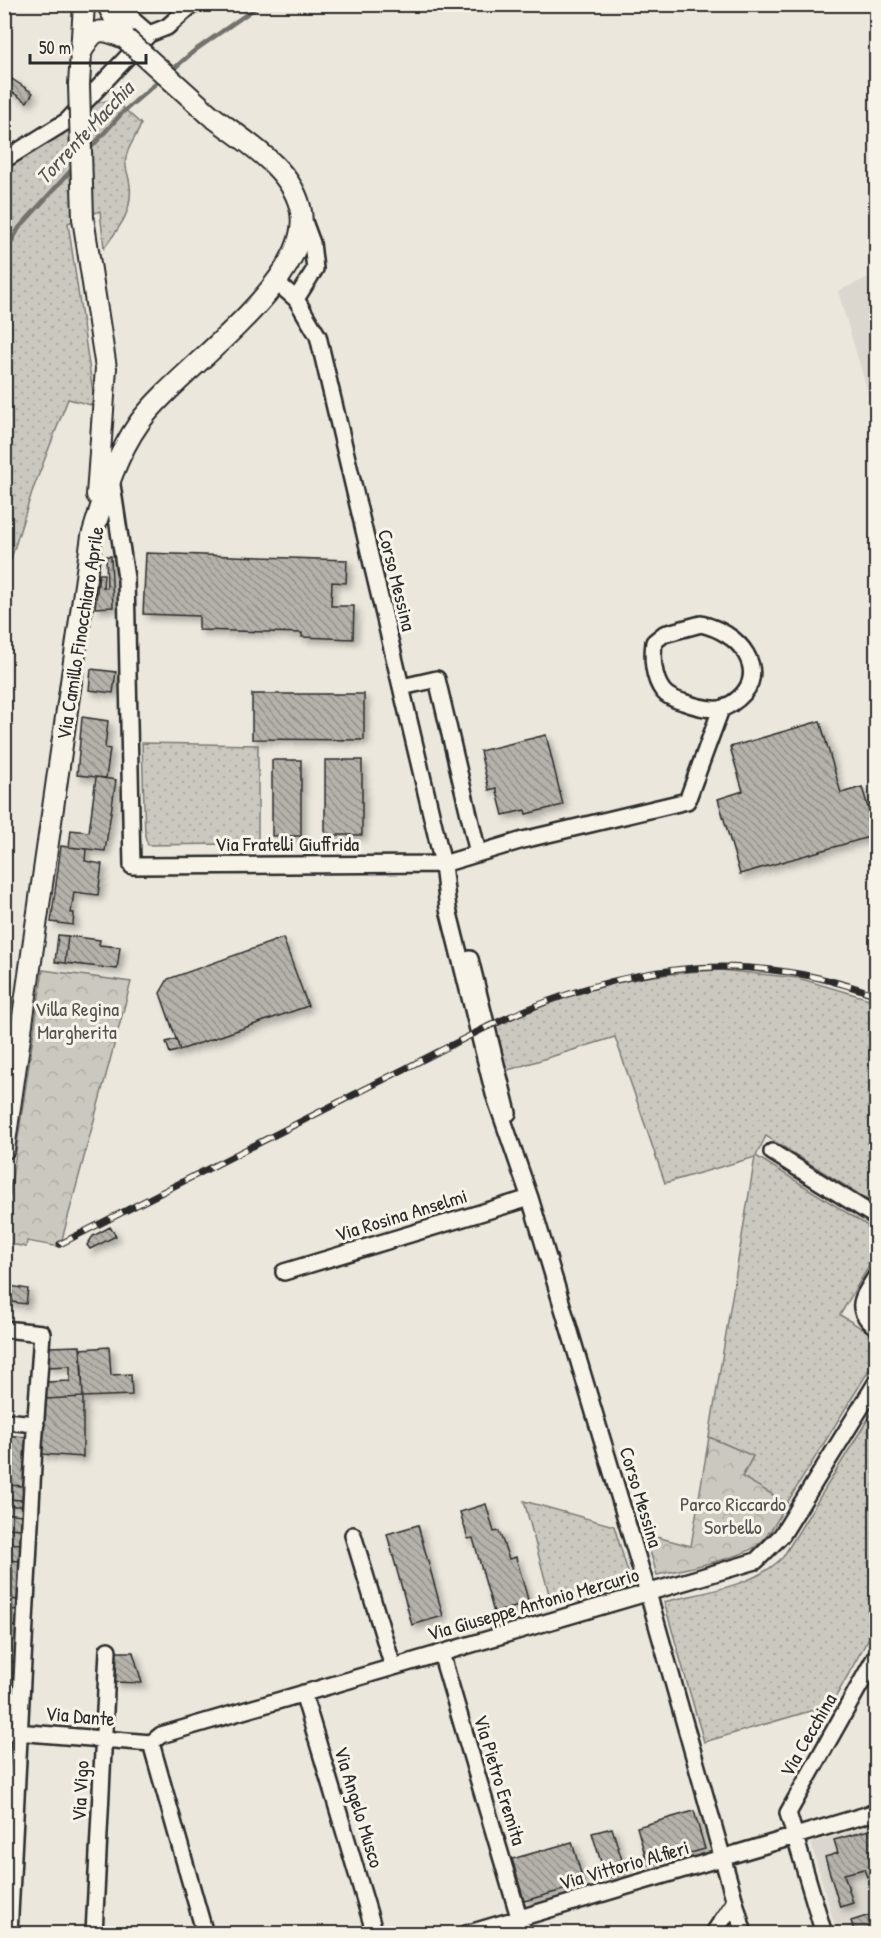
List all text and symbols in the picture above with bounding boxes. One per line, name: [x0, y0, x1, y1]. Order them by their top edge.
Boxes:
scale bar: [30, 27, 146, 65]
text: 50 m: [39, 35, 71, 60]
water label: Torrente Macchia: [29, 73, 142, 191]
street label: Via Camillo Finocchiaro Aprile: [49, 524, 110, 742]
street label: Corso Messina: [372, 526, 423, 634]
street label: Via Fratelli Giuffrida: [215, 830, 359, 857]
park label: Villa Regina Margherita: [35, 995, 119, 1045]
street label: Via Rosina Anselmi: [331, 1182, 470, 1247]
street label: Corso Messina: [613, 1443, 670, 1551]
park label: Parco Riccardo Sorbello: [680, 1490, 786, 1540]
street label: Via Giuseppe Antonio Mercurio: [424, 1560, 642, 1647]
street label: Via Cecchina: [773, 1688, 842, 1781]
street label: Via Dante: [44, 1699, 116, 1732]
street label: Via Pietro Eremita: [468, 1711, 533, 1848]
street label: Via Angelo Musco: [328, 1743, 391, 1871]
street label: Via Vigo: [64, 1760, 95, 1822]
street label: Via Vittorio Alfieri: [556, 1833, 692, 1896]

